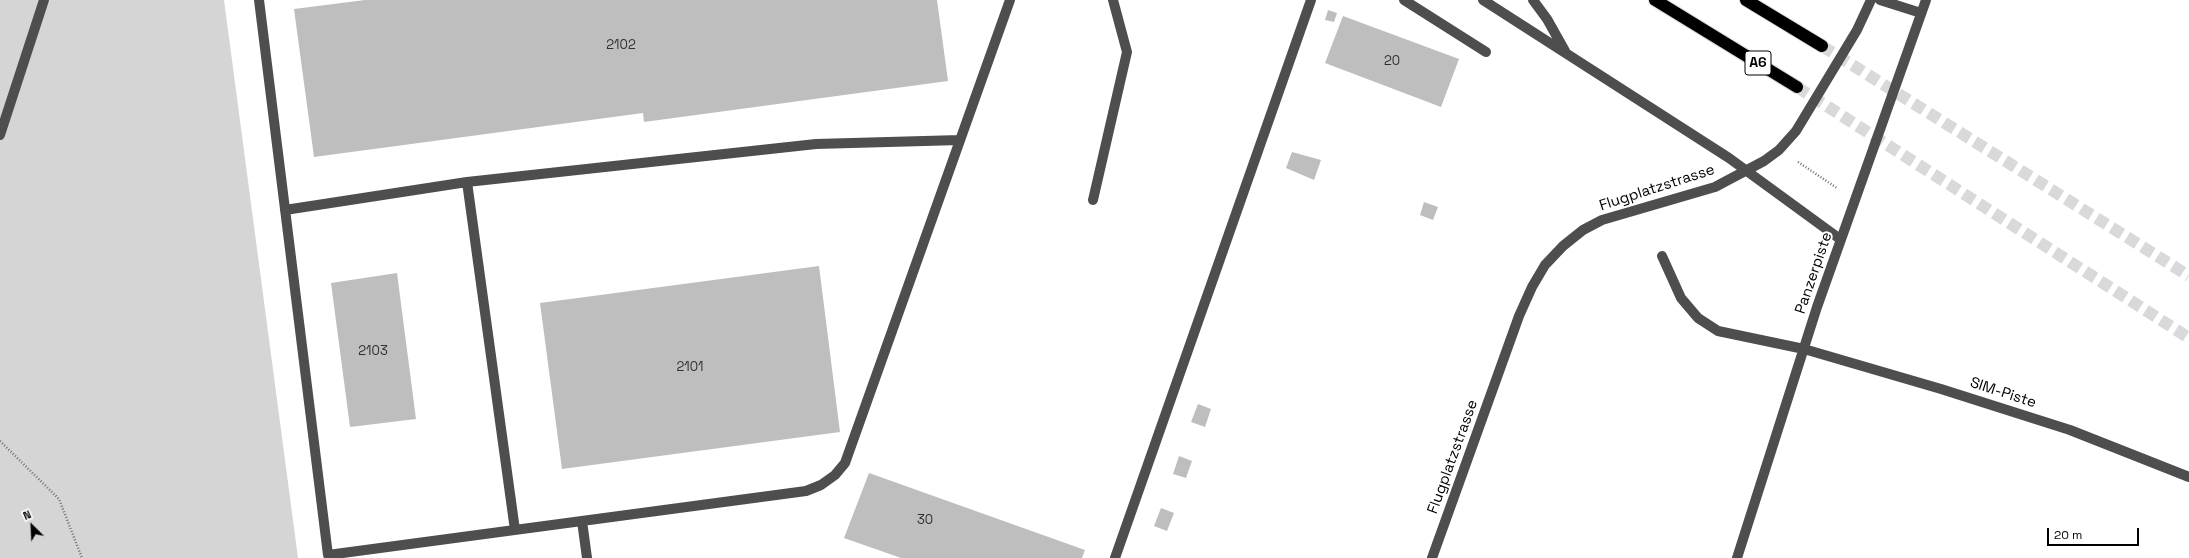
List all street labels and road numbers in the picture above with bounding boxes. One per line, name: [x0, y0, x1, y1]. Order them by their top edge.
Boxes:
road number: A6: [1745, 51, 1771, 75]
street label: Flugplatzstrasse: [1597, 161, 1717, 215]
street label: Panzerpiste: [1792, 230, 1836, 316]
street label: SIM-Piste: [1968, 374, 2038, 412]
street label: Flugplatzstrasse: [1424, 398, 1482, 516]

